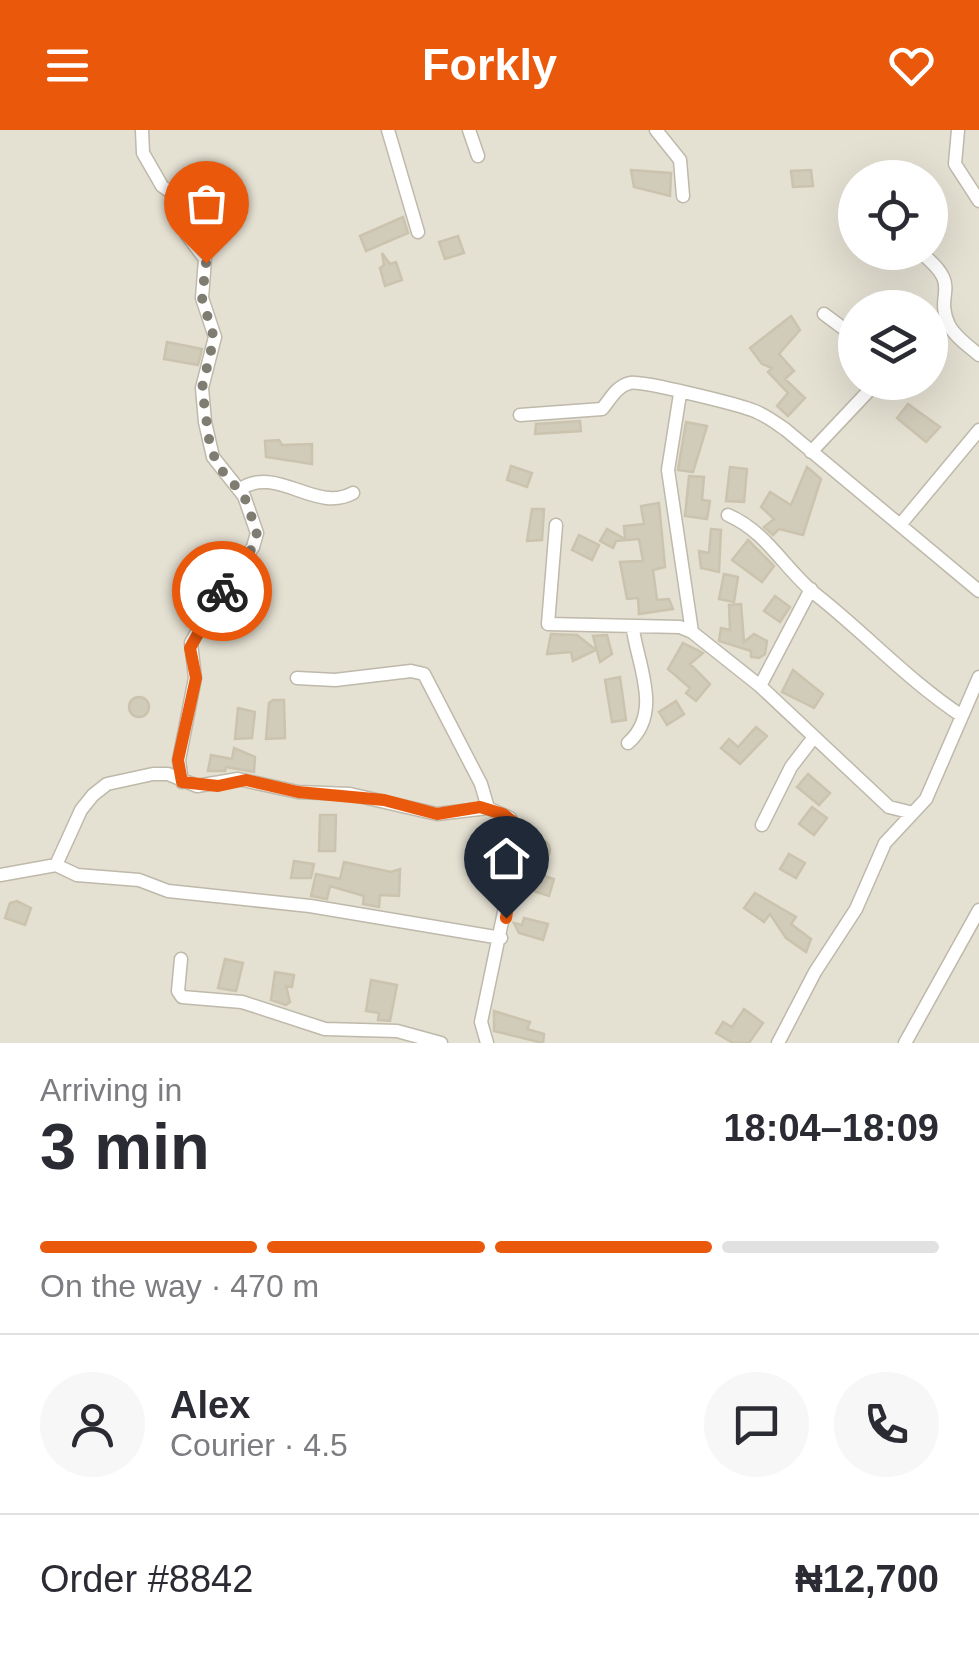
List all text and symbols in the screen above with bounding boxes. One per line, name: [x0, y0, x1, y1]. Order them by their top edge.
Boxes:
icon: menu: [40, 38, 95, 93]
icon: heart: [884, 38, 939, 93]
text: Forkly: [422, 39, 557, 90]
map controls: [838, 160, 948, 400]
button: locate: [838, 160, 948, 270]
pin: [164, 161, 249, 264]
icon: bag: [179, 176, 234, 231]
button: layers: [838, 290, 948, 400]
courier: [172, 541, 272, 641]
icon: bike: [195, 564, 250, 619]
pin: [464, 816, 549, 919]
icon: home: [479, 831, 534, 886]
text: Arriving in: [40, 1072, 182, 1108]
text: 18:04–18:09: [723, 1107, 939, 1149]
text: 3 min: [40, 1110, 210, 1183]
text: On the way · 470 m: [40, 1268, 319, 1304]
button: person: [40, 1372, 145, 1477]
button: chat: [704, 1372, 809, 1477]
button: phone: [834, 1372, 939, 1477]
text: Alex: [170, 1384, 250, 1426]
text: Courier · 4.5: [170, 1427, 348, 1463]
text: Order #8842: [40, 1558, 253, 1600]
text: ₦12,700: [795, 1558, 939, 1600]

